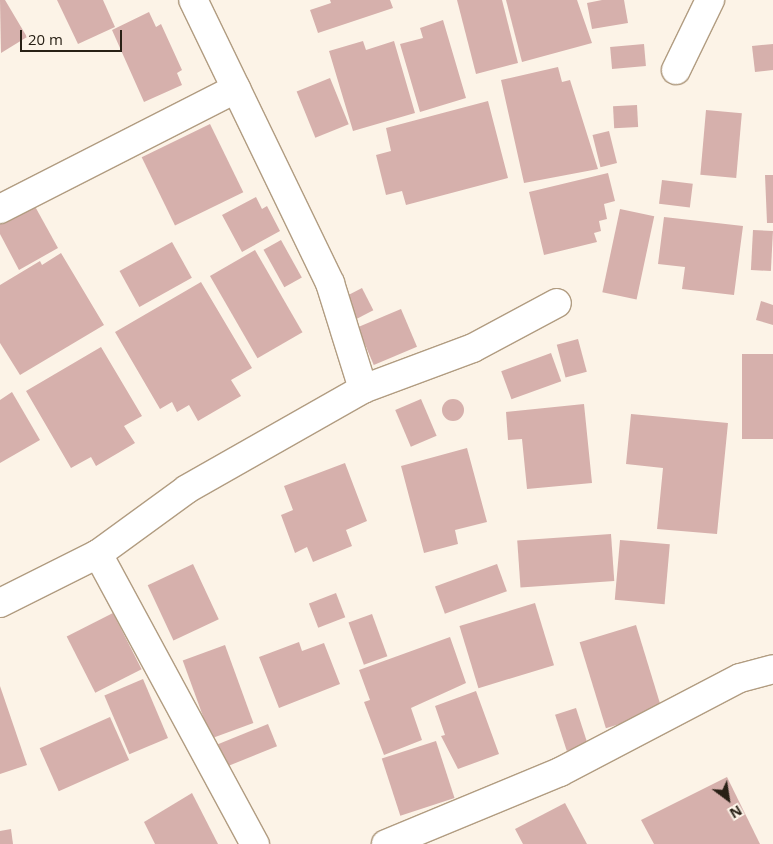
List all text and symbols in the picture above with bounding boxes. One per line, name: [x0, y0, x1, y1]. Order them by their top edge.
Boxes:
scale bar: [22, 20, 125, 52]
text: 20 m: [28, 29, 63, 49]
north arrow: [703, 774, 753, 824]
text: N: [726, 801, 746, 823]

